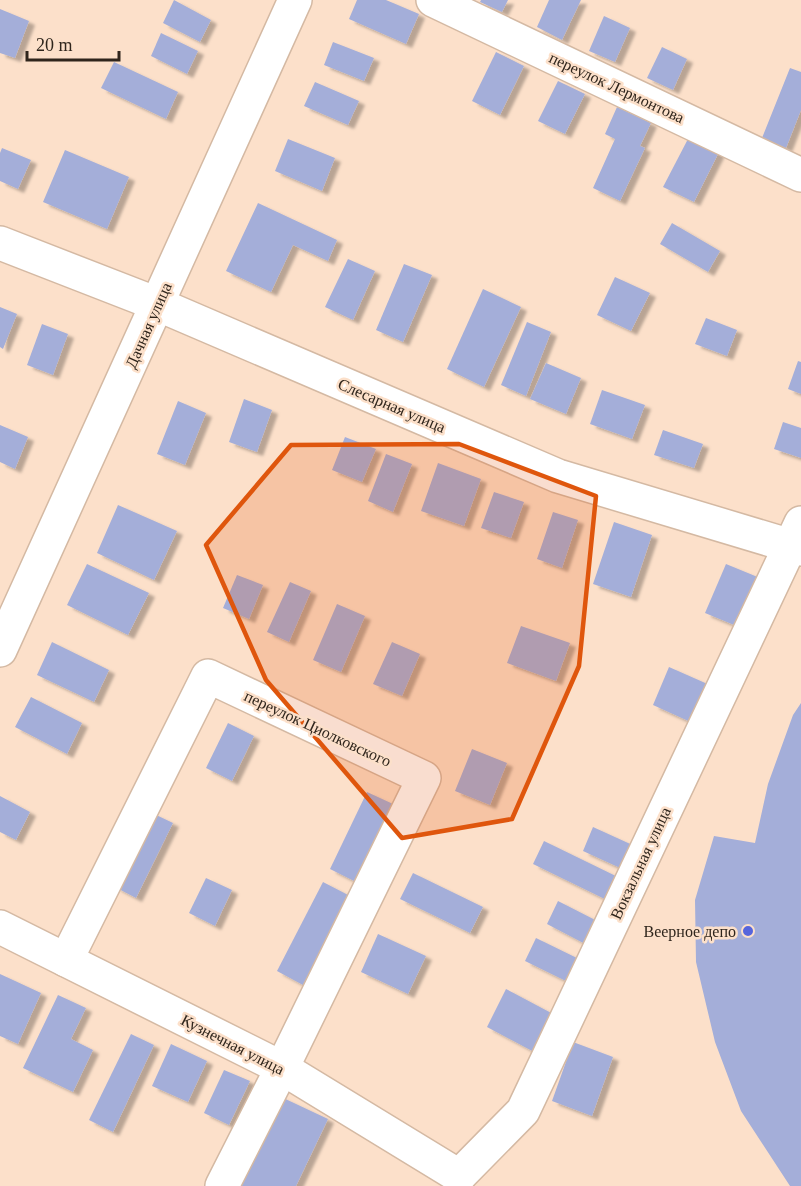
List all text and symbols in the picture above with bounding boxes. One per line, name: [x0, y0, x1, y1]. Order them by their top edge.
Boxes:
scale bar: [27, 24, 118, 62]
text: 20 m: [36, 35, 73, 55]
street label: переулок Лермонтова: [546, 49, 687, 127]
street label: Дачная улица: [122, 280, 176, 371]
street label: Слесарная улица: [335, 375, 448, 437]
street label: переулок Циолковского: [241, 687, 394, 771]
street label: Вокзальная улица: [607, 805, 675, 922]
place label: Веерное депо: [643, 923, 736, 941]
marker: Веерное депо: [741, 924, 755, 938]
street label: Кузнечная улица: [178, 1011, 287, 1079]

